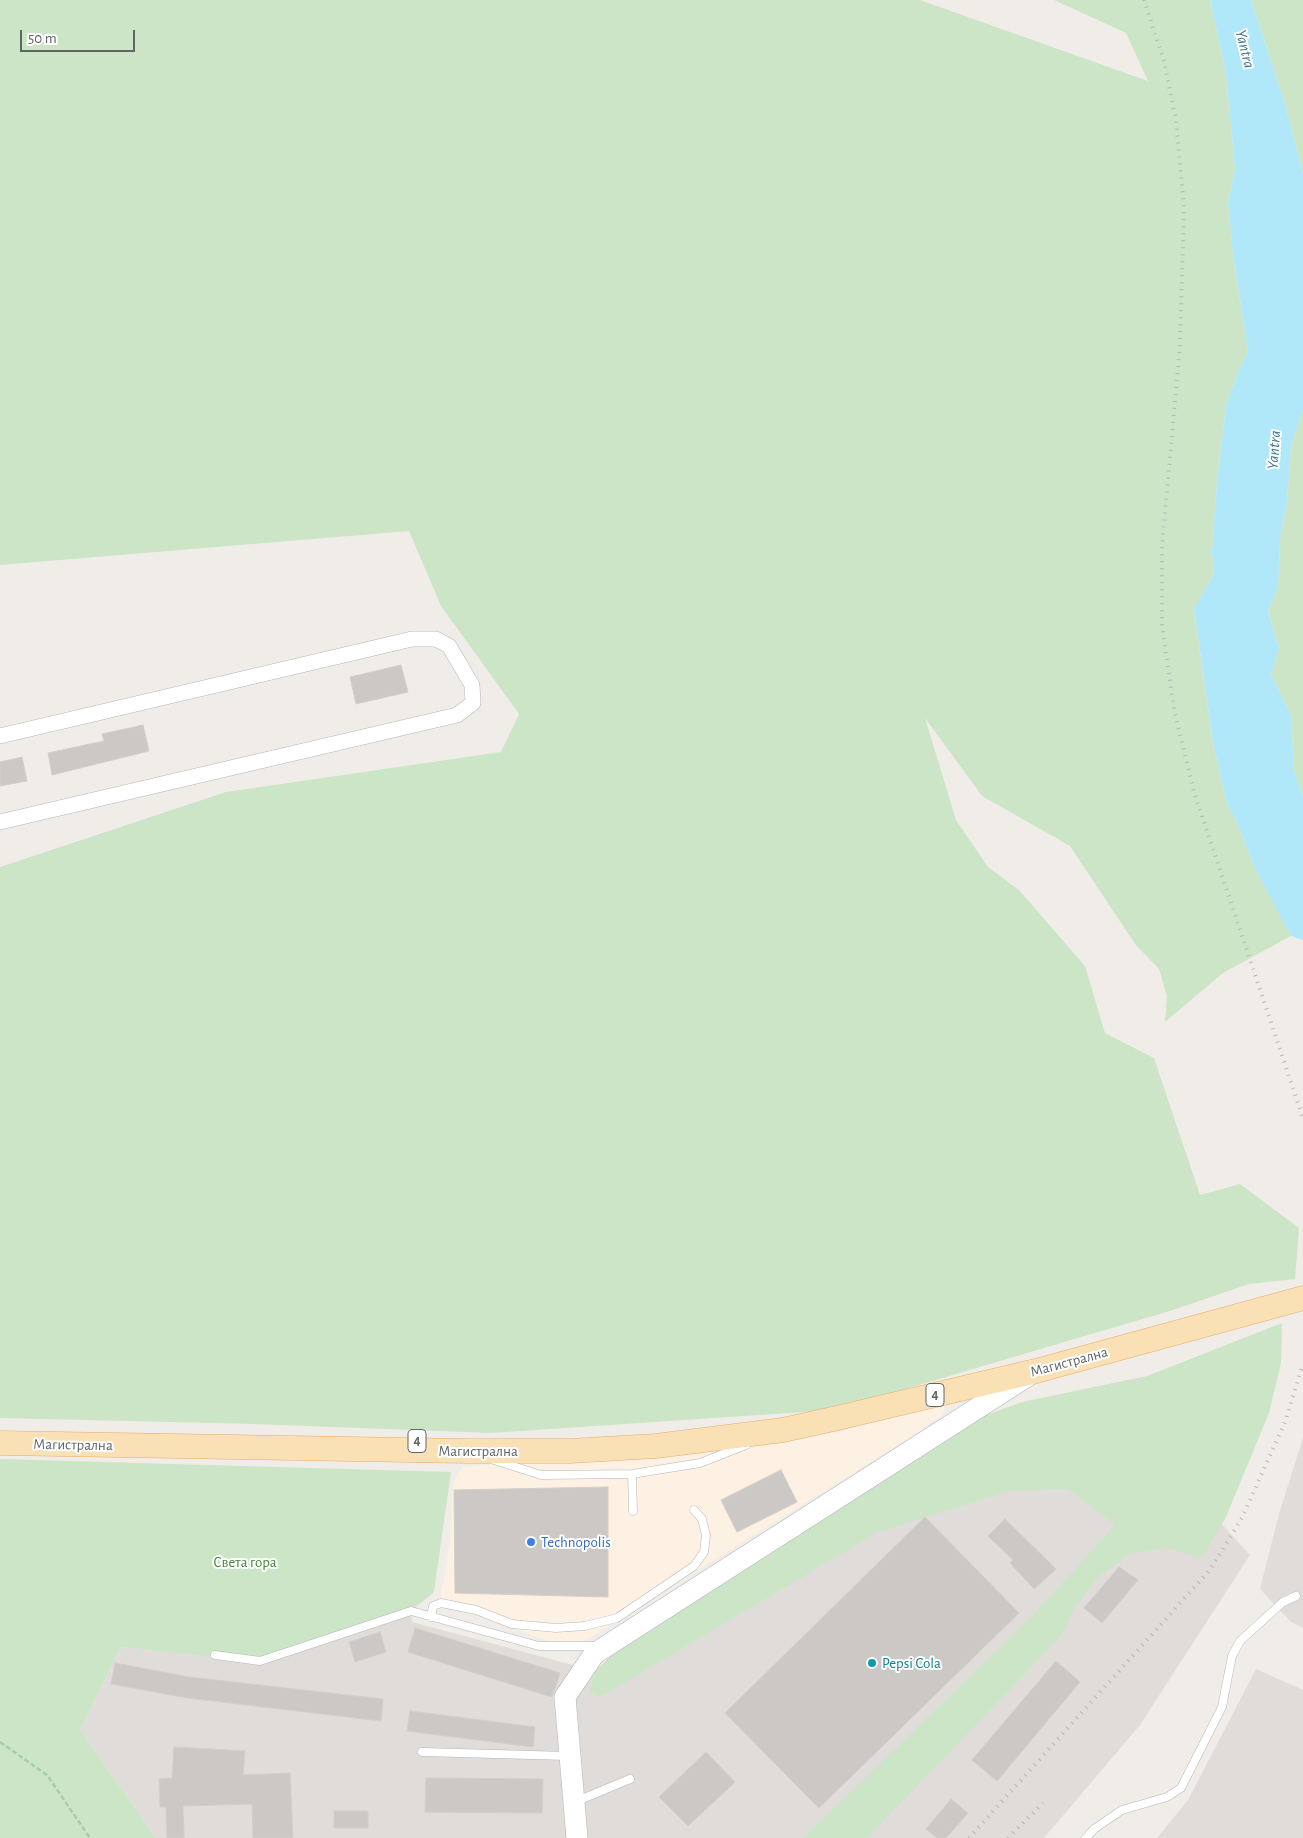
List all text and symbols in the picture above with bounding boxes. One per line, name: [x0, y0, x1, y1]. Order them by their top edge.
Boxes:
scale bar: [22, 20, 138, 52]
water label: Yantra: [1231, 28, 1259, 70]
text: 50 m: [28, 31, 57, 46]
water label: Yantra: [1263, 430, 1285, 470]
street label: Магистрална: [1028, 1343, 1110, 1381]
road number: 4: [926, 1384, 944, 1406]
road number: 4: [408, 1430, 426, 1452]
street label: Магистрална: [33, 1435, 113, 1455]
street label: Магистрална: [438, 1442, 518, 1460]
place label: Technopolis: [541, 1533, 611, 1551]
marker: Technopolis: [525, 1536, 537, 1548]
park label: Света гора: [213, 1553, 277, 1571]
place label: Pepsi Cola: [882, 1654, 941, 1672]
marker: Pepsi Cola: [866, 1657, 878, 1669]

